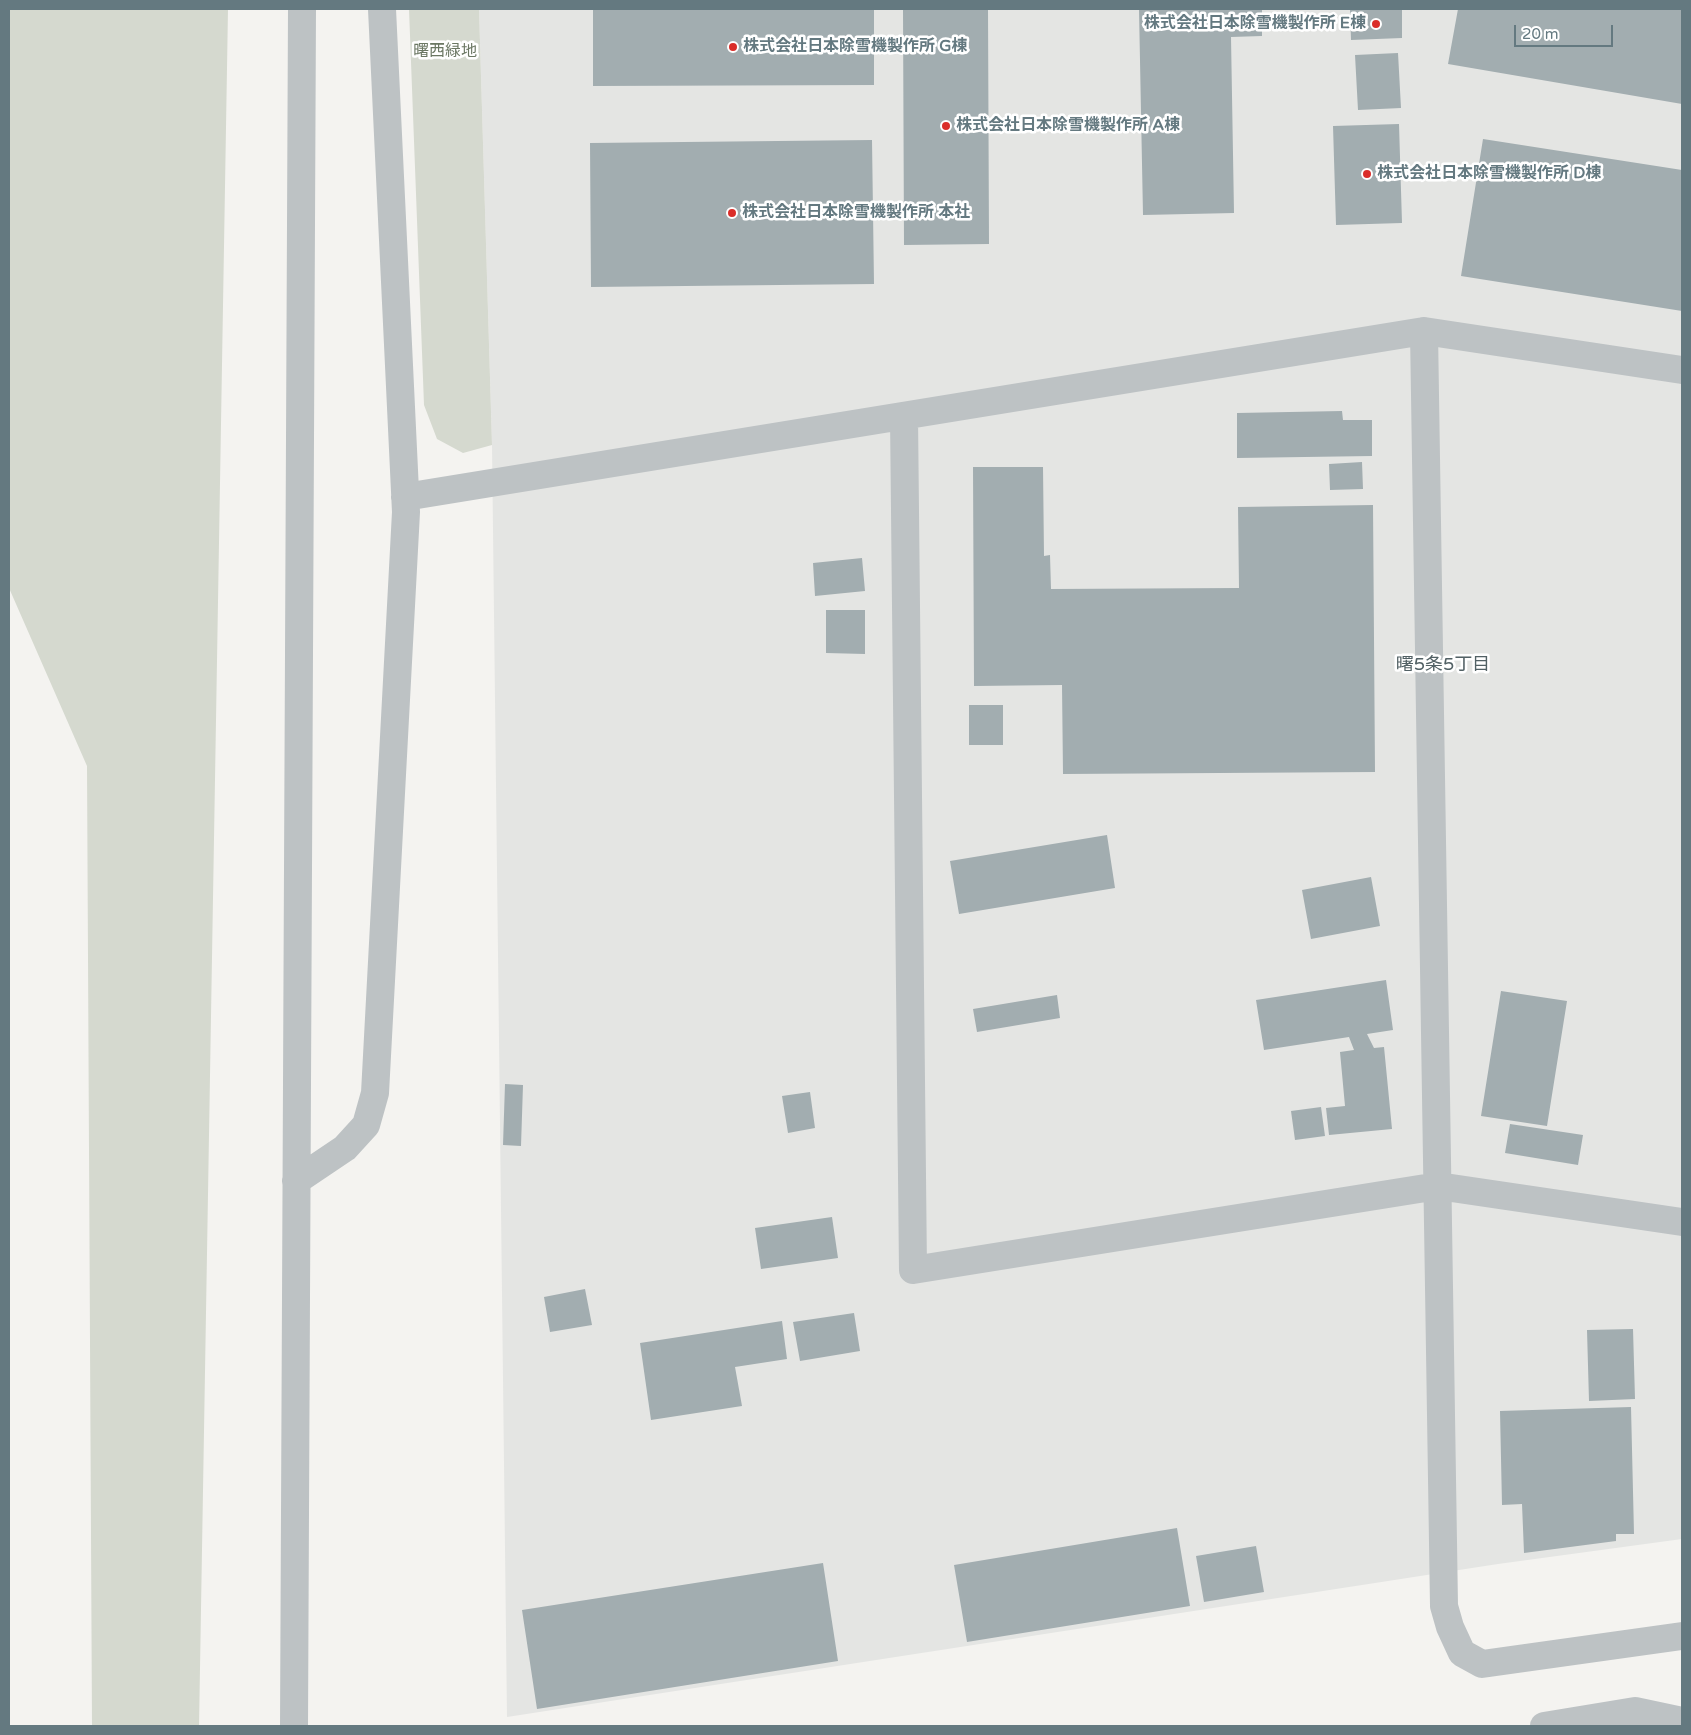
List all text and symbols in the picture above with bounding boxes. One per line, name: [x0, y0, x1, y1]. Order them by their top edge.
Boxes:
place label: 株式会社日本除雪機製作所 E棟: [1144, 14, 1366, 34]
scale bar: [1516, 15, 1615, 47]
marker: 株式会社日本除雪機製作所 E棟: [1370, 18, 1382, 30]
text: 20 m: [1522, 25, 1559, 43]
place label: 株式会社日本除雪機製作所 G棟: [743, 37, 967, 57]
marker: 株式会社日本除雪機製作所 G棟: [727, 41, 739, 53]
park label: 曙西緑地: [413, 42, 477, 62]
place label: 株式会社日本除雪機製作所 A棟: [956, 116, 1180, 136]
marker: 株式会社日本除雪機製作所 A棟: [940, 120, 952, 132]
place label: 株式会社日本除雪機製作所 D棟: [1377, 164, 1601, 184]
marker: 株式会社日本除雪機製作所 D棟: [1361, 168, 1373, 180]
place label: 株式会社日本除雪機製作所 本社: [742, 203, 970, 223]
marker: 株式会社日本除雪機製作所 本社: [726, 207, 738, 219]
district label: 曙5条5丁目: [1396, 654, 1490, 676]

